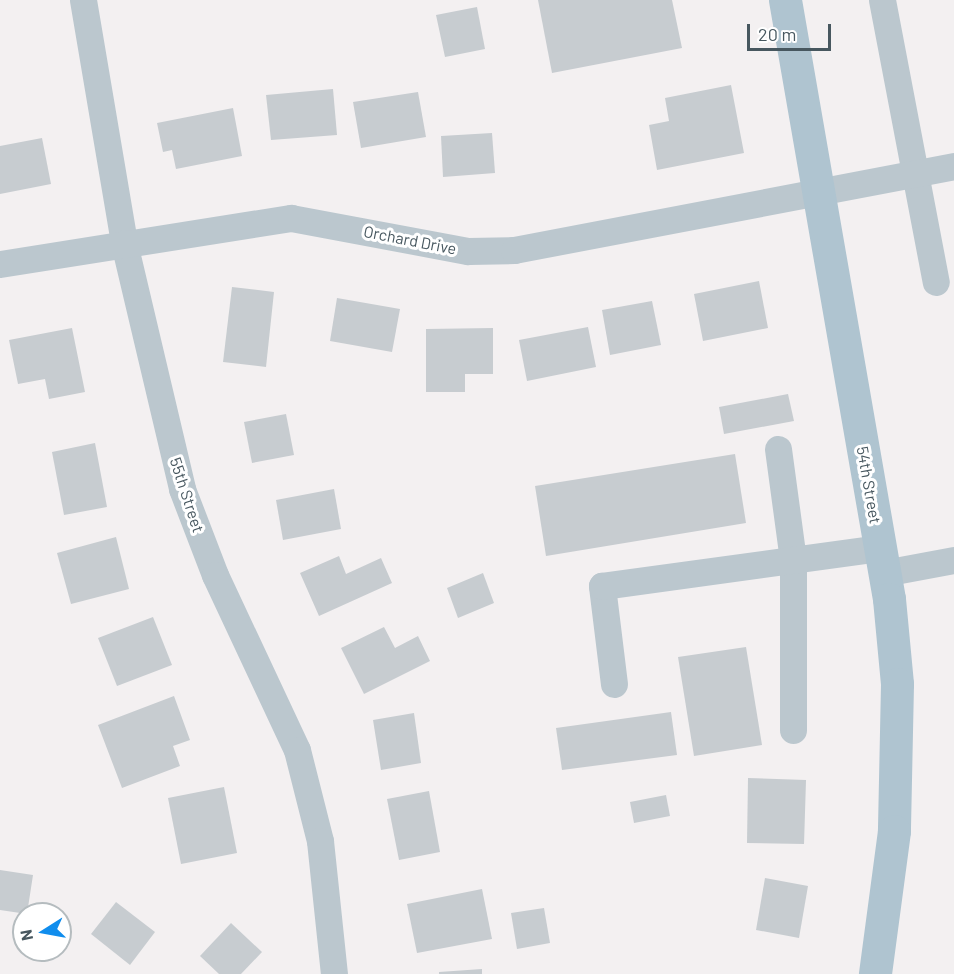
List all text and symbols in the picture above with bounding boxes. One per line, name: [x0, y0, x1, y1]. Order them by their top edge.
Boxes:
scale bar: [750, 12, 834, 50]
text: 20 m: [758, 23, 796, 45]
street label: Orchard Drive: [362, 222, 458, 258]
street label: 54th Street: [853, 445, 885, 525]
street label: 55th Street: [166, 455, 208, 535]
north arrow: [12, 902, 72, 962]
text: N: [15, 928, 36, 942]

